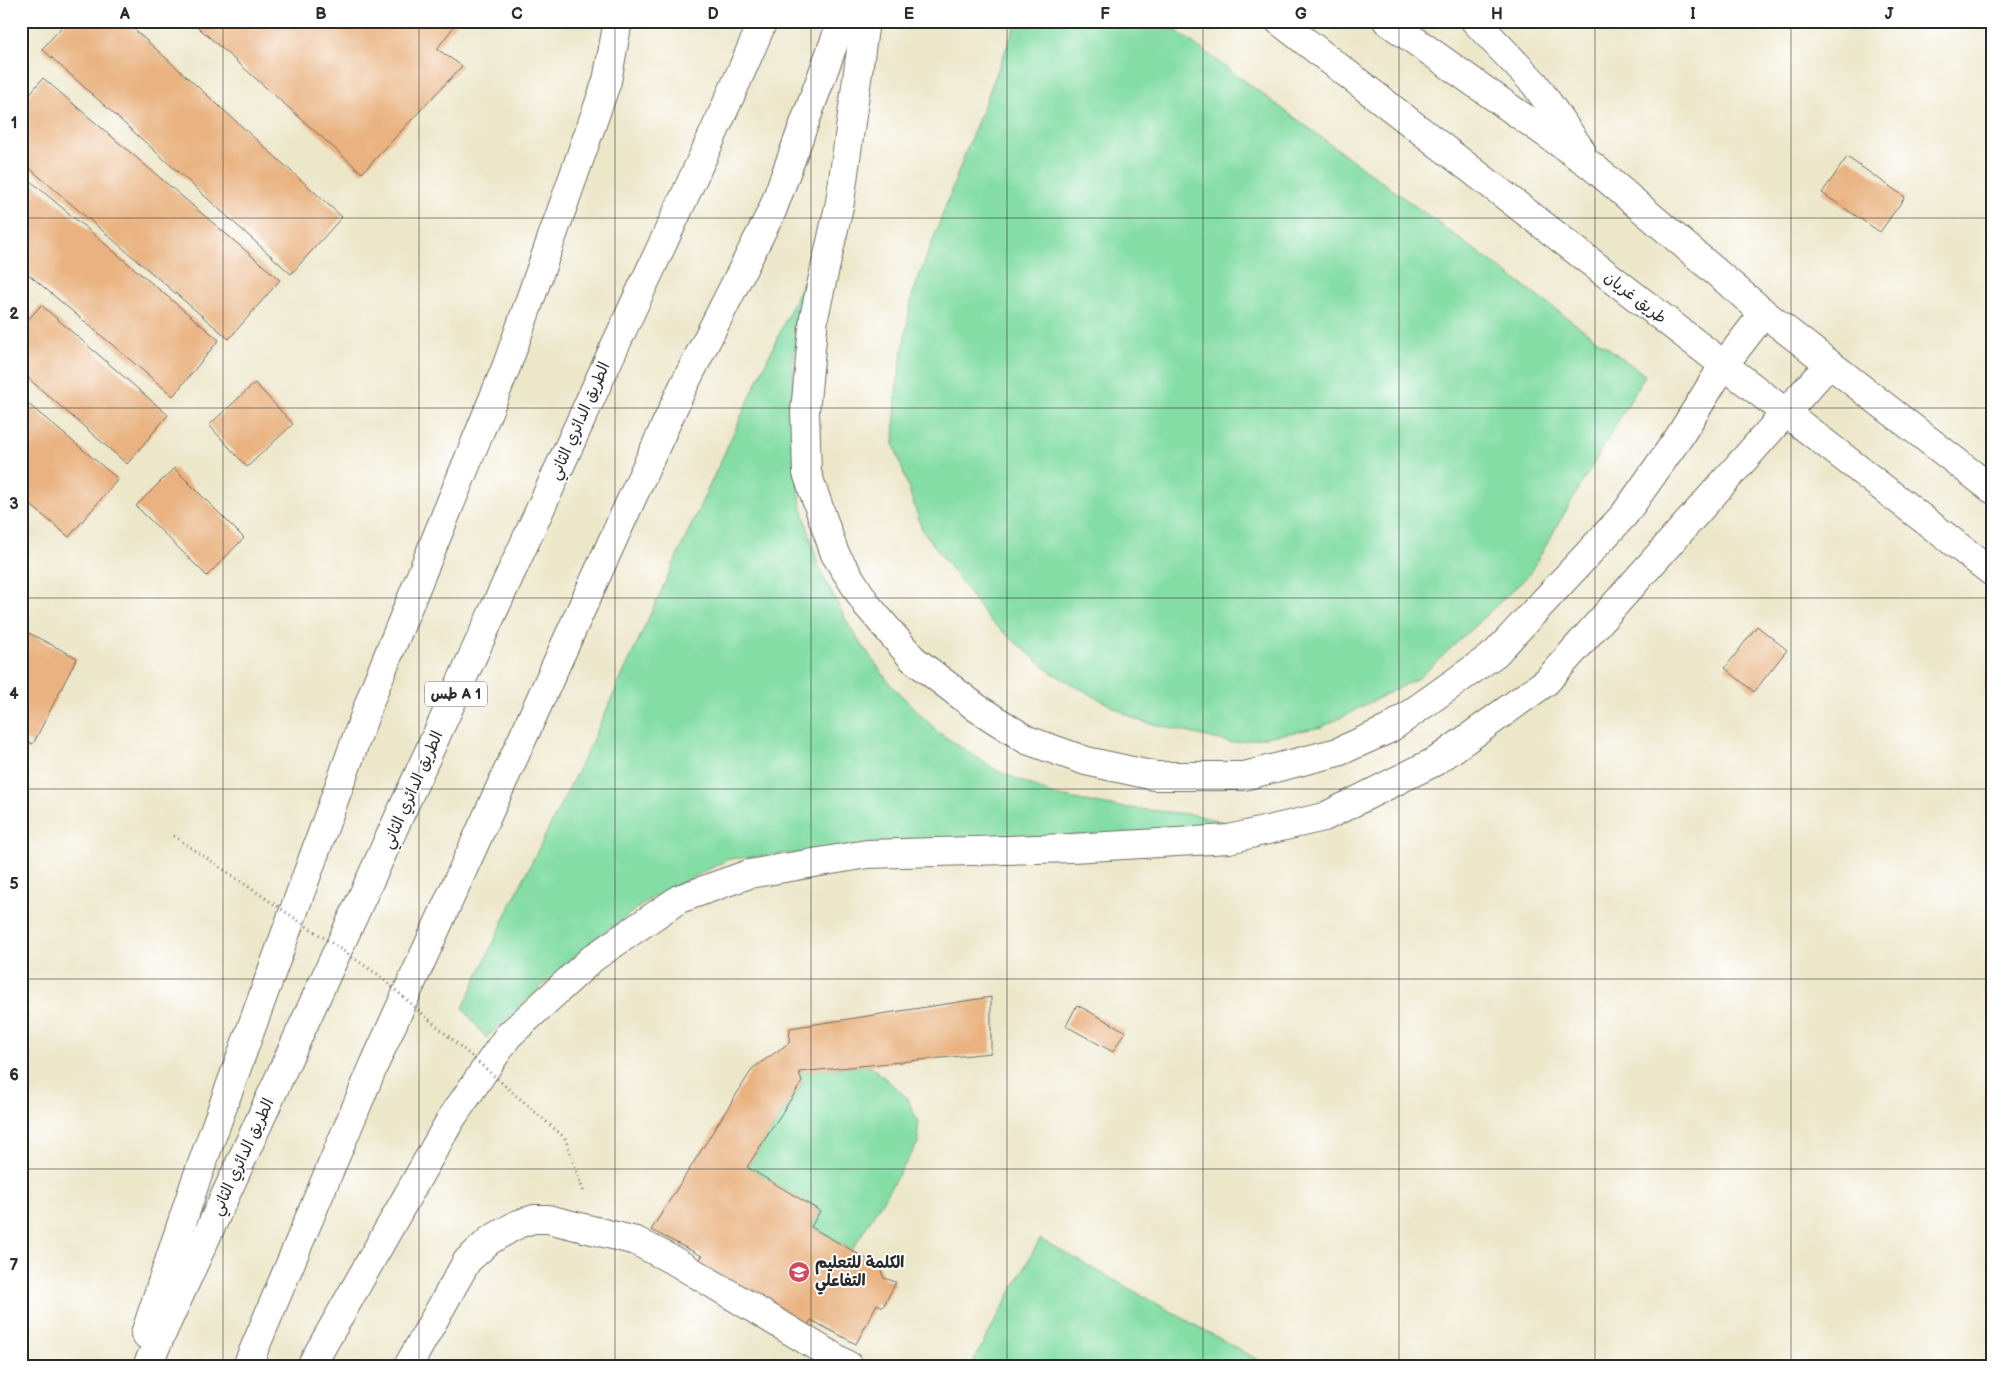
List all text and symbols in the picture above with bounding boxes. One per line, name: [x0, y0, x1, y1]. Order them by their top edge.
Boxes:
text: A: [119, 5, 130, 24]
text: B: [315, 5, 327, 24]
text: C: [511, 5, 523, 24]
text: D: [707, 5, 719, 24]
text: E: [904, 5, 914, 24]
text: F: [1100, 5, 1110, 24]
text: G: [1295, 5, 1307, 24]
text: H: [1491, 5, 1503, 24]
text: I: [1690, 5, 1696, 24]
text: J: [1885, 5, 1894, 24]
text: 1: [11, 114, 17, 133]
street label: طريق غريان: [1600, 268, 1670, 328]
text: 2: [9, 305, 19, 324]
street label: الطريق الدائري الثاني: [545, 359, 618, 485]
text: 3: [9, 495, 19, 514]
road number: طس A 1: [425, 682, 487, 706]
text: 4: [9, 685, 19, 704]
street label: الطريق الدائري الثاني: [378, 728, 451, 854]
text: 5: [9, 875, 19, 894]
text: 6: [9, 1066, 19, 1085]
street label: الطريق الدائري الثاني: [208, 1095, 282, 1220]
place label: الكلمة للتعليم التفاعلي: [815, 1254, 904, 1295]
text: 7: [10, 1256, 19, 1275]
school or university icon: الكلمة للتعليم التفاعلي: [787, 1260, 811, 1284]

